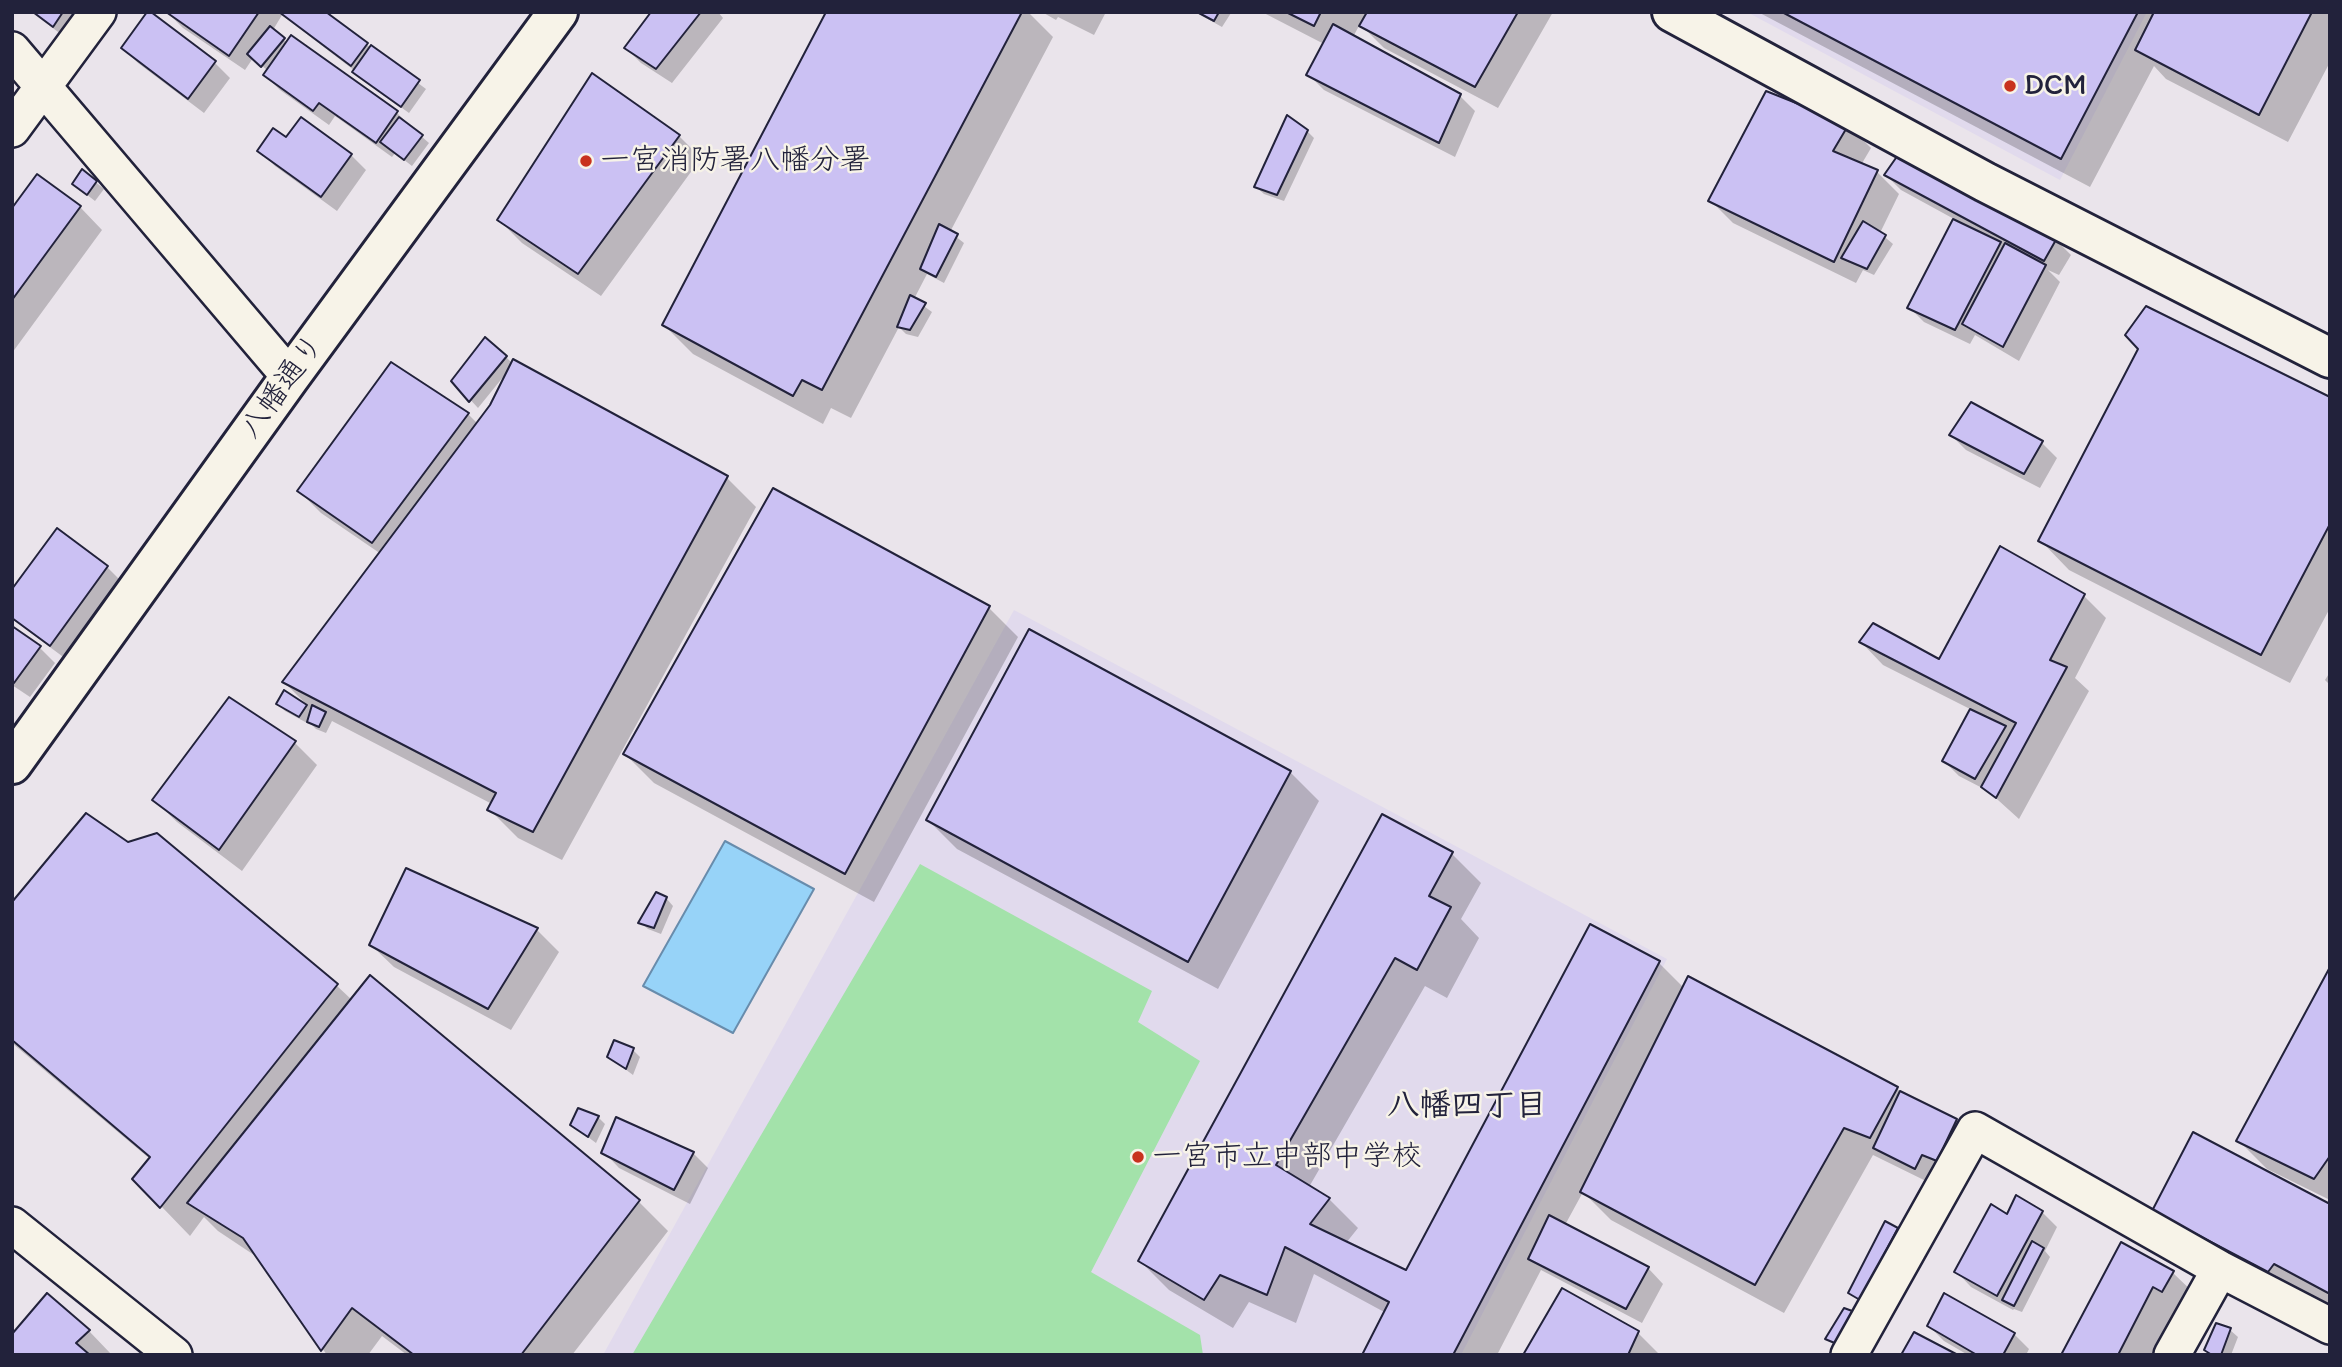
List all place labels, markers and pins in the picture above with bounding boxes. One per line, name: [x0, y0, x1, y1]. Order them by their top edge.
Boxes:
place label: DCM: [2024, 68, 2087, 104]
marker: DCM: [2002, 78, 2018, 94]
place label: 一宮消防署八幡分署: [600, 143, 870, 179]
marker: 一宮消防署八幡分署: [578, 153, 594, 169]
place label: 一宮市立中部中学校: [1152, 1139, 1422, 1175]
marker: 一宮市立中部中学校: [1130, 1149, 1146, 1165]

